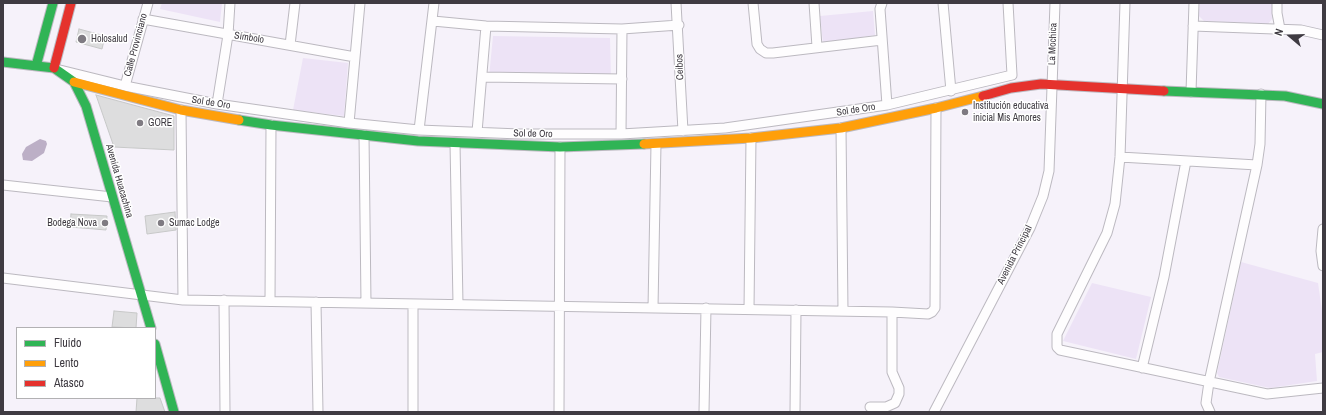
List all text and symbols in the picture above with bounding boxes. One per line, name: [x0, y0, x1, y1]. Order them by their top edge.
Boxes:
street label: Calle Provinciano: [122, 12, 150, 78]
north arrow: [1270, 16, 1310, 56]
street label: La Mochica: [1046, 23, 1060, 65]
text: N: [1271, 27, 1286, 37]
street label: Símbolo: [233, 30, 265, 46]
marker: Holosalud: [76, 33, 88, 45]
place label: Holosalud: [91, 33, 127, 45]
street label: Ceibos: [674, 54, 686, 80]
street label: Sol de Oro: [191, 94, 231, 112]
place label: Institución educativa inicial Mis Amores: [973, 100, 1049, 124]
street label: Sol de Oro: [836, 101, 876, 119]
marker: Institución educativa inicial Mis Amores: [960, 107, 970, 117]
place label: GORE: [148, 117, 172, 129]
marker: GORE: [135, 118, 145, 128]
street label: Sol de Oro: [513, 128, 553, 140]
street label: Avenida Huacachina: [103, 143, 135, 219]
place label: Bodega Nova: [47, 217, 97, 229]
place label: Sumac Lodge: [169, 217, 220, 229]
marker: Bodega Nova: [100, 218, 110, 228]
marker: Sumac Lodge: [156, 218, 166, 228]
street label: Avenida Principal: [995, 224, 1035, 286]
legend: [16, 327, 156, 399]
text: Fluido: [54, 335, 81, 351]
text: Lento: [54, 355, 79, 371]
text: Atasco: [54, 375, 84, 391]

